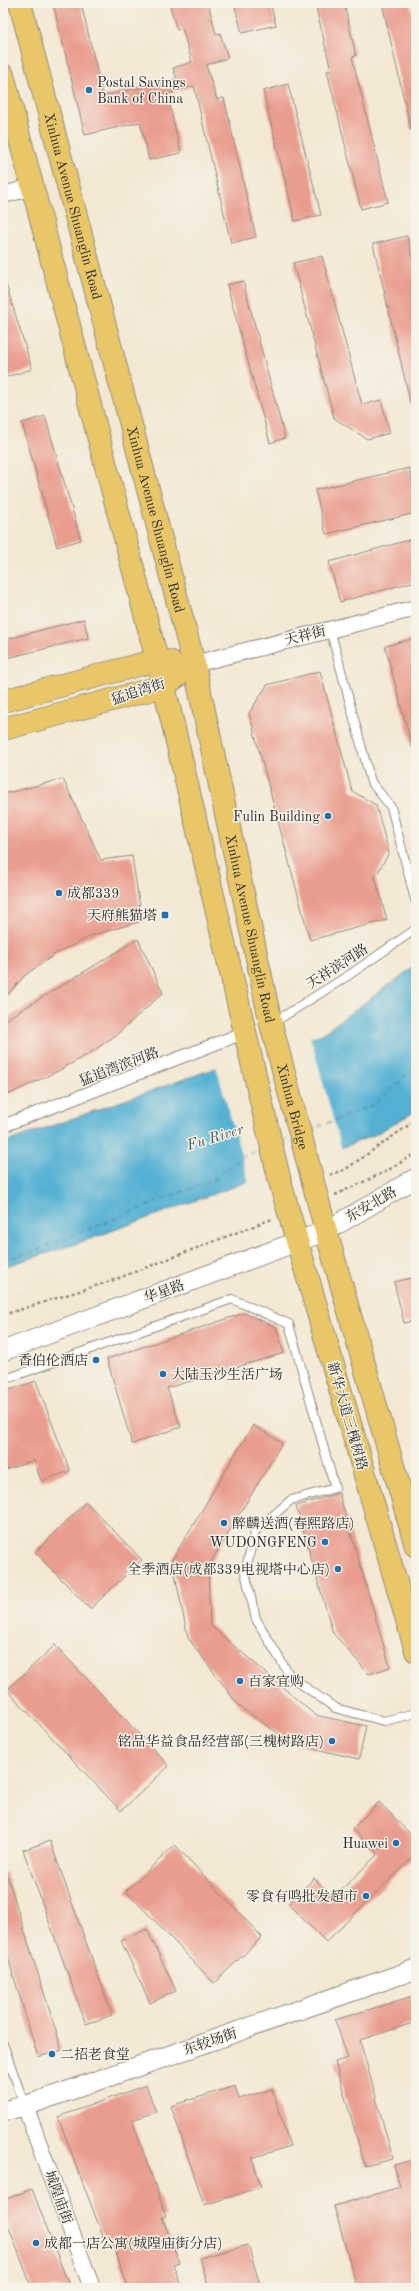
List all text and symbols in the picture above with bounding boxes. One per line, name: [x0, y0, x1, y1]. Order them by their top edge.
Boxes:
place label: Postal Savings Bank of China: [97, 76, 186, 106]
marker: Postal Savings Bank of China: [84, 85, 94, 95]
street label: Xinhua Avenue Shuanglin Road: [41, 112, 104, 301]
street label: Xinhua Avenue Shuanglin Road: [124, 425, 186, 614]
street label: 天祥街: [283, 623, 327, 648]
street label: 猛追湾街: [109, 676, 167, 707]
place label: Fulin Building: [233, 810, 320, 824]
marker: Fulin Building: [323, 811, 333, 821]
street label: Xinhua Avenue Shuanglin Road: [223, 833, 277, 1024]
place label: 成都339: [67, 886, 119, 901]
marker: 成都339: [54, 888, 64, 898]
place label: 天府熊猫塔: [87, 908, 157, 923]
marker: 天府熊猫塔: [160, 910, 170, 920]
street label: 天祥滨河路: [304, 941, 371, 992]
street label: 猛追湾滨河路: [77, 1044, 161, 1089]
street label: Xinhua Bridge: [274, 1062, 310, 1151]
water label: Fu River: [184, 1123, 246, 1154]
street label: 东安北路: [343, 1184, 399, 1225]
street label: 华星路: [142, 1277, 186, 1306]
place label: 香伯伦酒店: [18, 1353, 88, 1368]
marker: 香伯伦酒店: [91, 1355, 101, 1365]
street label: 新华大道三槐树路: [325, 1360, 370, 1472]
place label: 大陆玉沙生活广场: [171, 1367, 283, 1382]
marker: 大陆玉沙生活广场: [158, 1369, 168, 1379]
place label: 醉麟送酒(春熙路店): [232, 1516, 354, 1531]
marker: 醉麟送酒(春熙路店): [219, 1518, 229, 1528]
place label: WUDONGFENG: [210, 1536, 317, 1550]
marker: WUDONGFENG: [320, 1537, 330, 1547]
place label: 全季酒店(成都339电视塔中心店): [127, 1562, 330, 1577]
marker: 全季酒店(成都339电视塔中心店): [333, 1564, 343, 1574]
place label: 百家宜购: [248, 1674, 304, 1689]
marker: 百家宜购: [235, 1676, 245, 1686]
place label: 铭品华益食品经营部(三槐树路店): [118, 1734, 324, 1749]
marker: 铭品华益食品经营部(三槐树路店): [327, 1736, 337, 1746]
place label: Huawei: [343, 1837, 388, 1851]
marker: Huawei: [391, 1838, 401, 1848]
place label: 零食有鸣批发超市: [246, 1889, 358, 1904]
marker: 零食有鸣批发超市: [361, 1891, 371, 1901]
street label: 东较场街: [181, 2025, 239, 2058]
place label: 二招老食堂: [60, 2047, 130, 2062]
marker: 二招老食堂: [47, 2049, 57, 2059]
street label: 城隍庙街: [42, 2168, 75, 2226]
place label: 成都一店公寓(城隍庙街分店): [44, 2236, 222, 2251]
marker: 成都一店公寓(城隍庙街分店): [31, 2238, 41, 2248]

